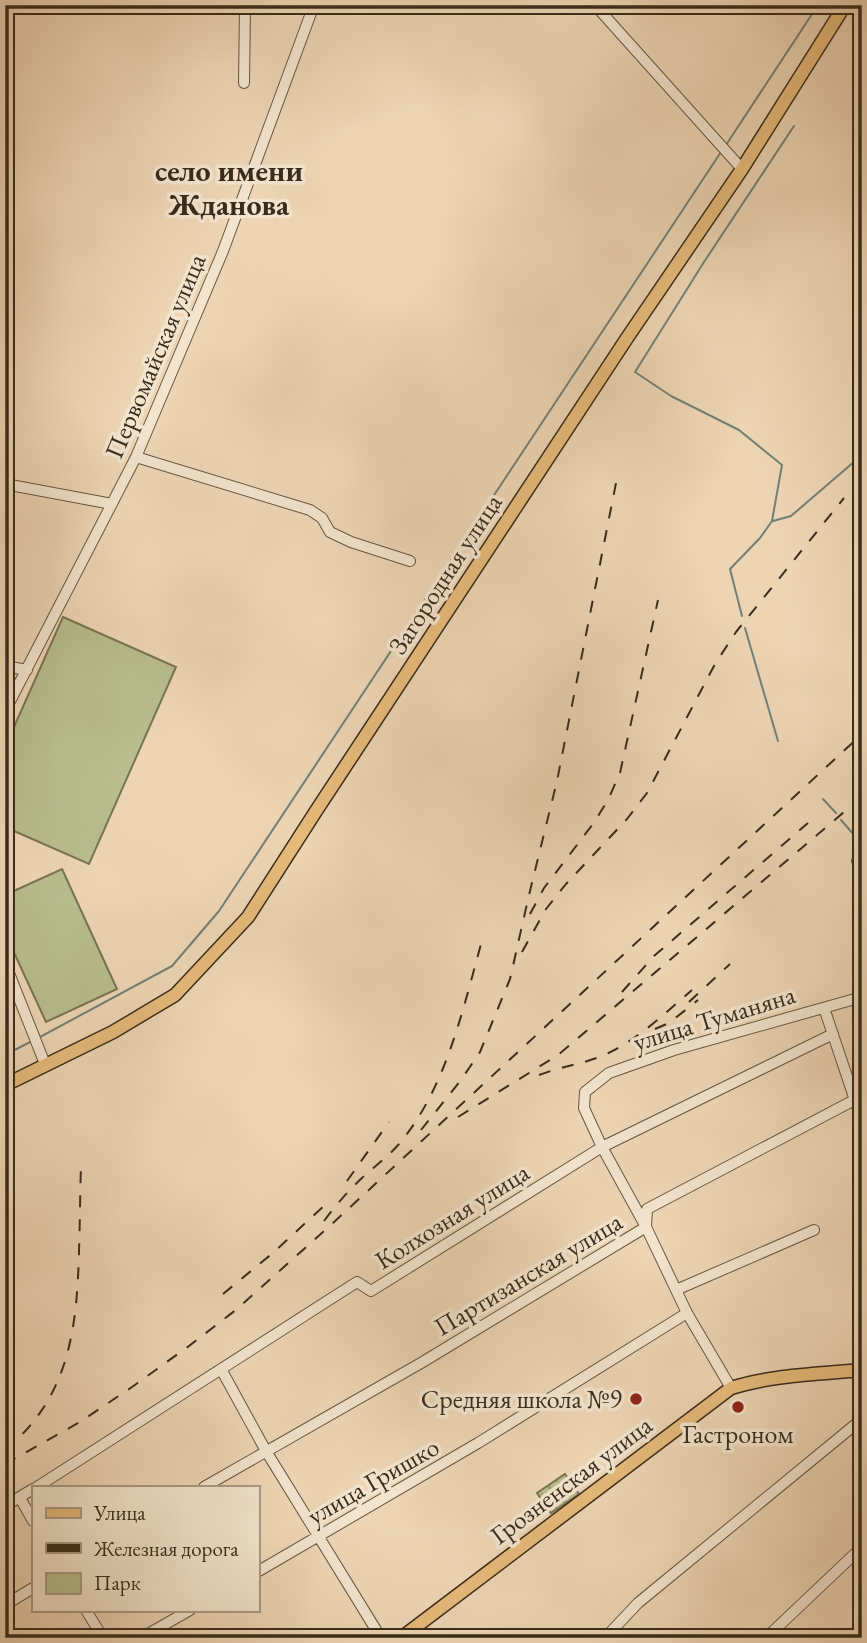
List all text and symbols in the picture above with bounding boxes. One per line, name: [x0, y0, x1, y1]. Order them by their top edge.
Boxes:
district label: село имени Жданова: [155, 151, 303, 224]
street label: Первомайская улица: [97, 248, 214, 464]
street label: Загородная улица: [380, 487, 510, 661]
street label: улица Туманяна: [629, 977, 800, 1059]
street label: Колхозная улица: [368, 1155, 536, 1277]
street label: Партизанская улица: [428, 1204, 629, 1344]
place label: Средняя школа №9: [421, 1382, 623, 1416]
marker: Средняя школа №9: [628, 1391, 644, 1407]
marker: Гастроном: [730, 1399, 746, 1415]
street label: Грозненская улица: [483, 1408, 659, 1552]
place label: Гастроном: [683, 1417, 793, 1451]
street label: улица Гришко: [301, 1430, 445, 1532]
legend: [32, 1486, 259, 1612]
text: Улица: [93, 1499, 146, 1526]
text: Железная дорога: [93, 1535, 239, 1562]
text: Парк: [94, 1569, 141, 1596]

